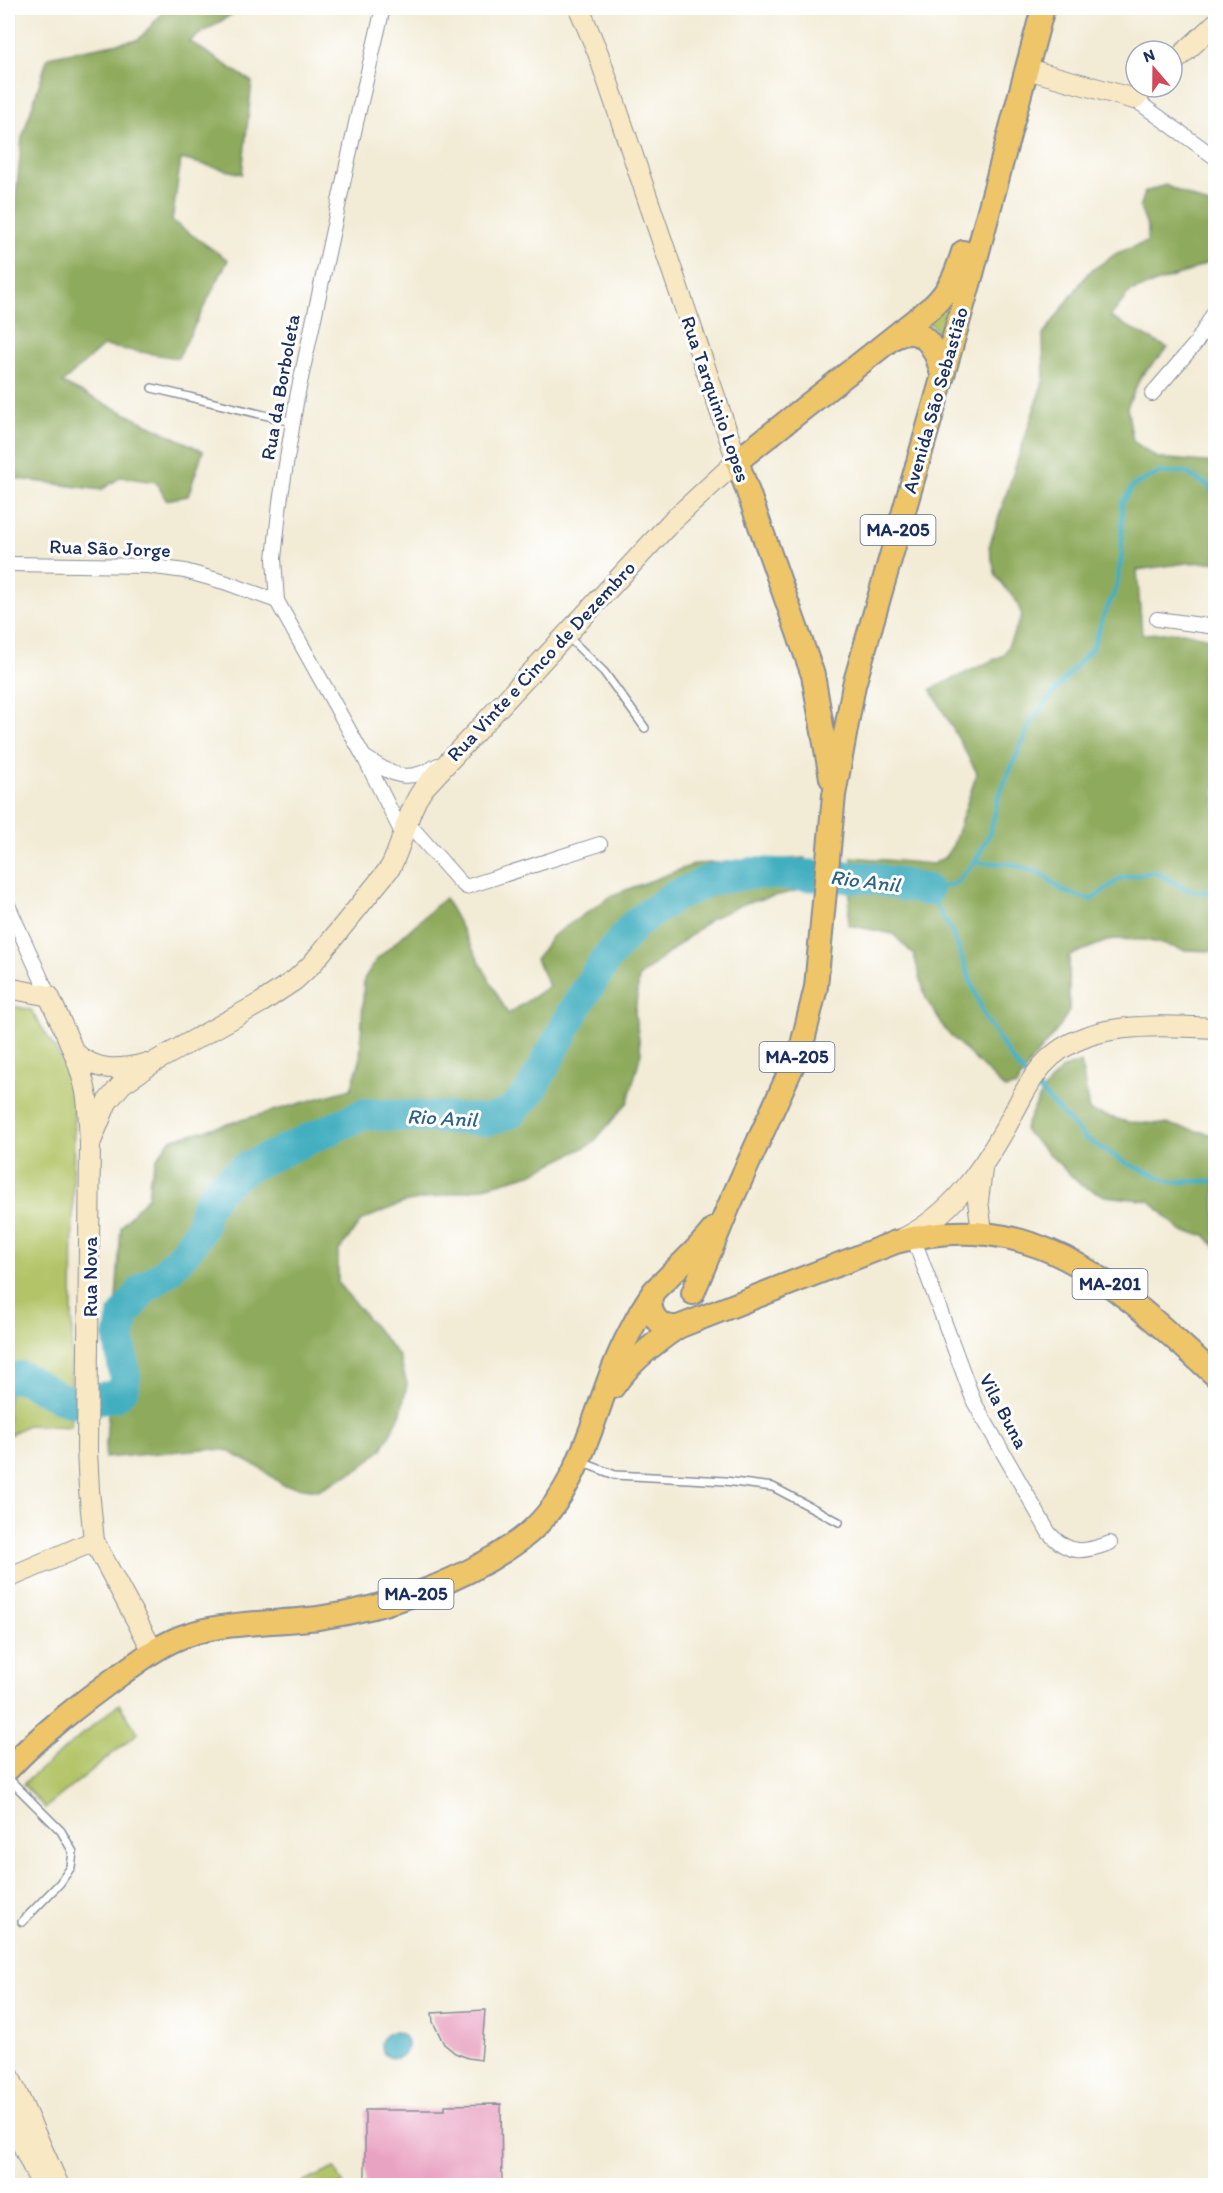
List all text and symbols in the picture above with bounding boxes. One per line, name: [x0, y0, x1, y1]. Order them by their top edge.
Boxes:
north arrow: [1124, 39, 1184, 99]
text: N: [1141, 45, 1157, 66]
street label: Avenida São Sebastião: [897, 304, 973, 496]
street label: Rua da Borboleta: [255, 312, 305, 462]
street label: Rua Tarquinio Lopes: [676, 313, 756, 485]
road number: MA-205: [860, 515, 936, 545]
street label: Rua São Jorge: [49, 534, 171, 562]
street label: Rua Vinte e Cinco de Dezembro: [442, 556, 640, 766]
water label: Rio Anil: [829, 864, 903, 897]
road number: MA-205: [760, 1042, 834, 1072]
water label: Rio Anil: [406, 1103, 480, 1132]
street label: Rua Nova: [78, 1236, 102, 1317]
road number: MA-201: [1072, 1269, 1148, 1299]
street label: Vila Buna: [974, 1369, 1034, 1453]
road number: MA-205: [378, 1579, 454, 1609]

